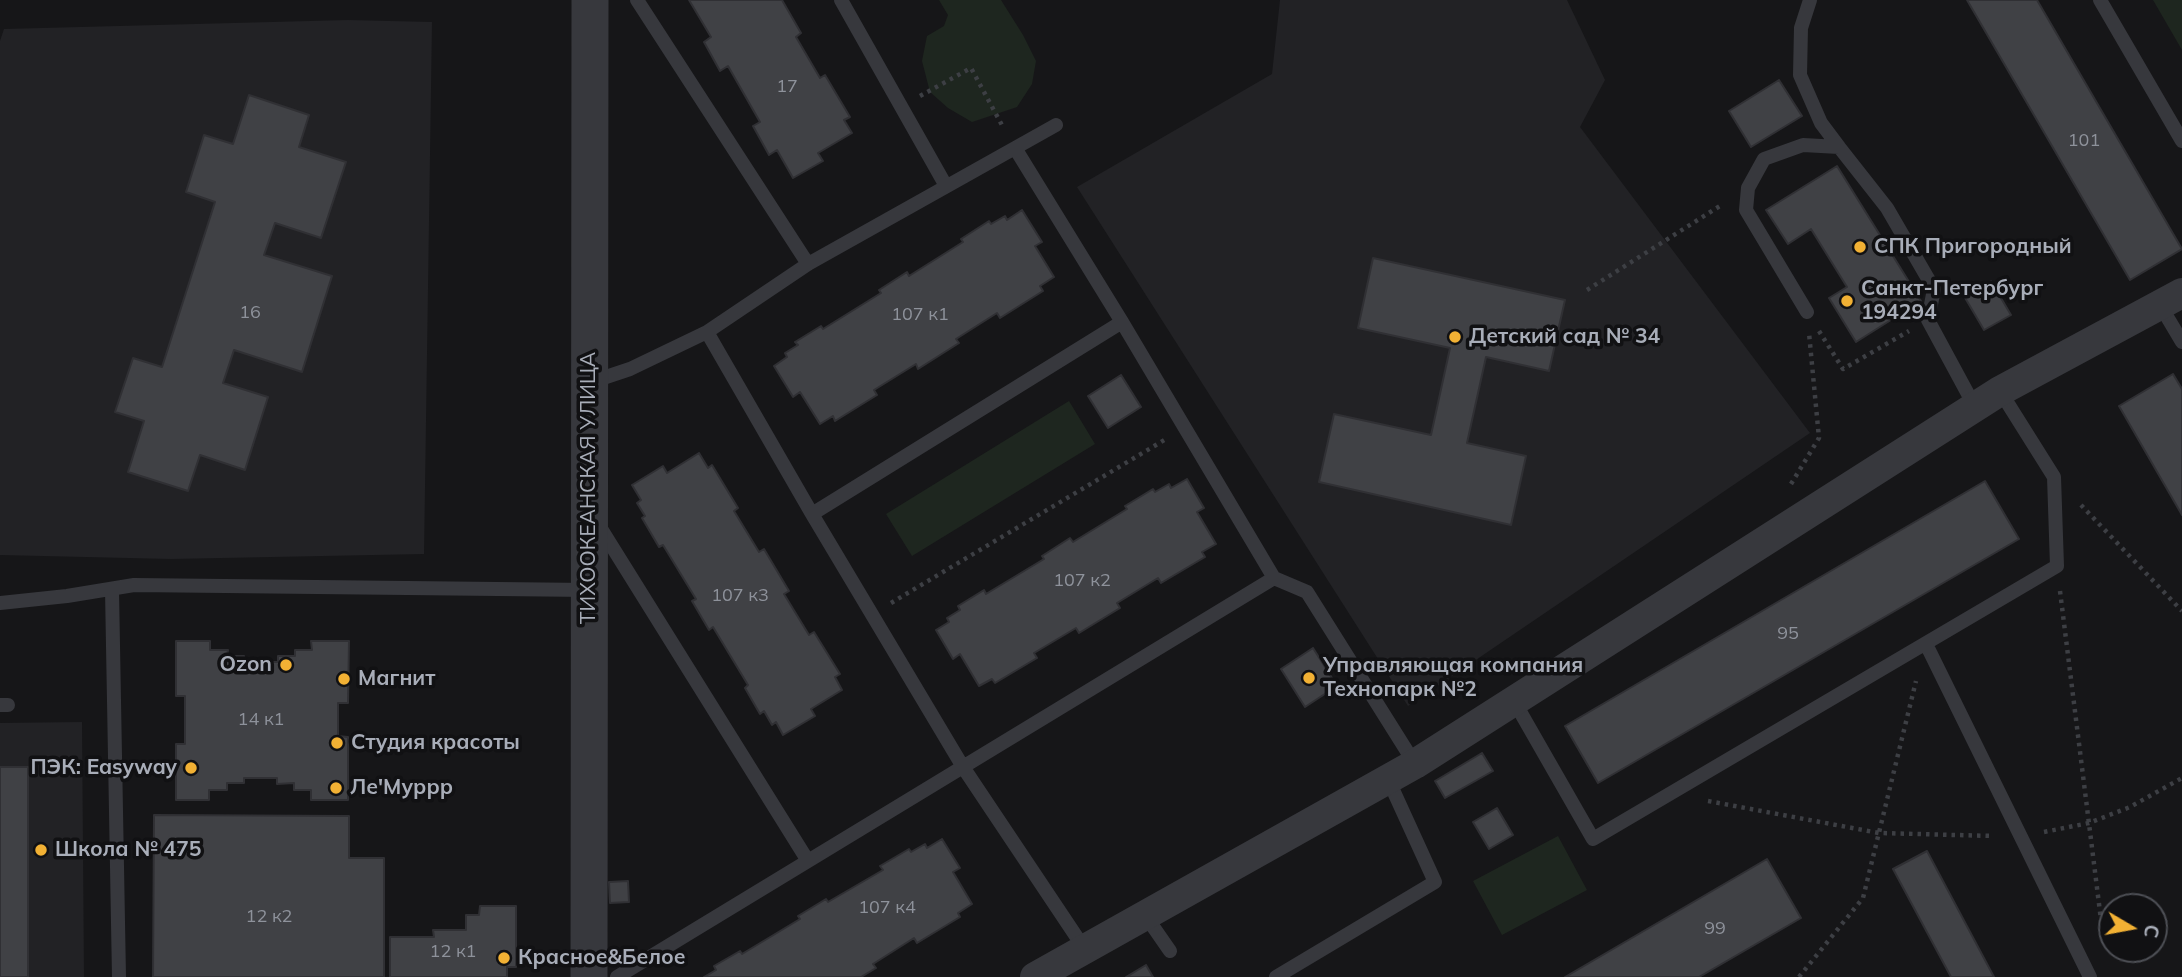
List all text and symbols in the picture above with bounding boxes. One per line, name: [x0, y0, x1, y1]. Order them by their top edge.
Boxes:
house number: 17: [776, 76, 798, 98]
house number: 101: [2068, 130, 2100, 152]
place label: СПК Пригородный: [1874, 234, 2072, 260]
marker: СПК Пригородный: [1852, 239, 1868, 255]
place label: Санкт-Петербург 194294: [1861, 276, 2043, 326]
marker: Санкт-Петербург 194294: [1839, 293, 1855, 309]
house number: 16: [239, 302, 261, 324]
house number: 107 к1: [891, 304, 949, 326]
place label: Детский сад № 34: [1469, 324, 1660, 350]
marker: Детский сад № 34: [1447, 329, 1463, 345]
street label: ТИХООКЕАНСКАЯ УЛИЦА: [576, 352, 602, 624]
house number: 107 к2: [1053, 570, 1111, 592]
house number: 107 к3: [711, 585, 769, 607]
house number: 95: [1777, 623, 1799, 645]
place label: Ozon: [220, 652, 272, 678]
place label: Управляющая компания Технопарк №2: [1323, 653, 1583, 703]
marker: Ozon: [278, 657, 294, 673]
place label: Магнит: [358, 666, 435, 692]
marker: Управляющая компания Технопарк №2: [1301, 670, 1317, 686]
marker: Магнит: [336, 671, 352, 687]
house number: 14 к1: [238, 709, 284, 731]
place label: Студия красоты: [351, 730, 520, 756]
marker: Студия красоты: [329, 735, 345, 751]
place label: ПЭК: Easyway: [30, 755, 177, 781]
marker: ПЭК: Easyway: [183, 760, 199, 776]
place label: Ле'Муррр: [350, 775, 453, 801]
marker: Ле'Муррр: [328, 780, 344, 796]
place label: Школа № 475: [55, 837, 201, 863]
marker: Школа № 475: [33, 842, 49, 858]
north arrow: [2098, 893, 2168, 963]
house number: 107 к4: [858, 897, 916, 919]
house number: 12 к2: [246, 906, 292, 928]
house number: 99: [1704, 918, 1726, 940]
text: С: [2139, 923, 2165, 940]
house number: 12 к1: [430, 941, 476, 963]
place label: Красное&Белое: [518, 945, 686, 971]
marker: Красное&Белое: [496, 950, 512, 966]

